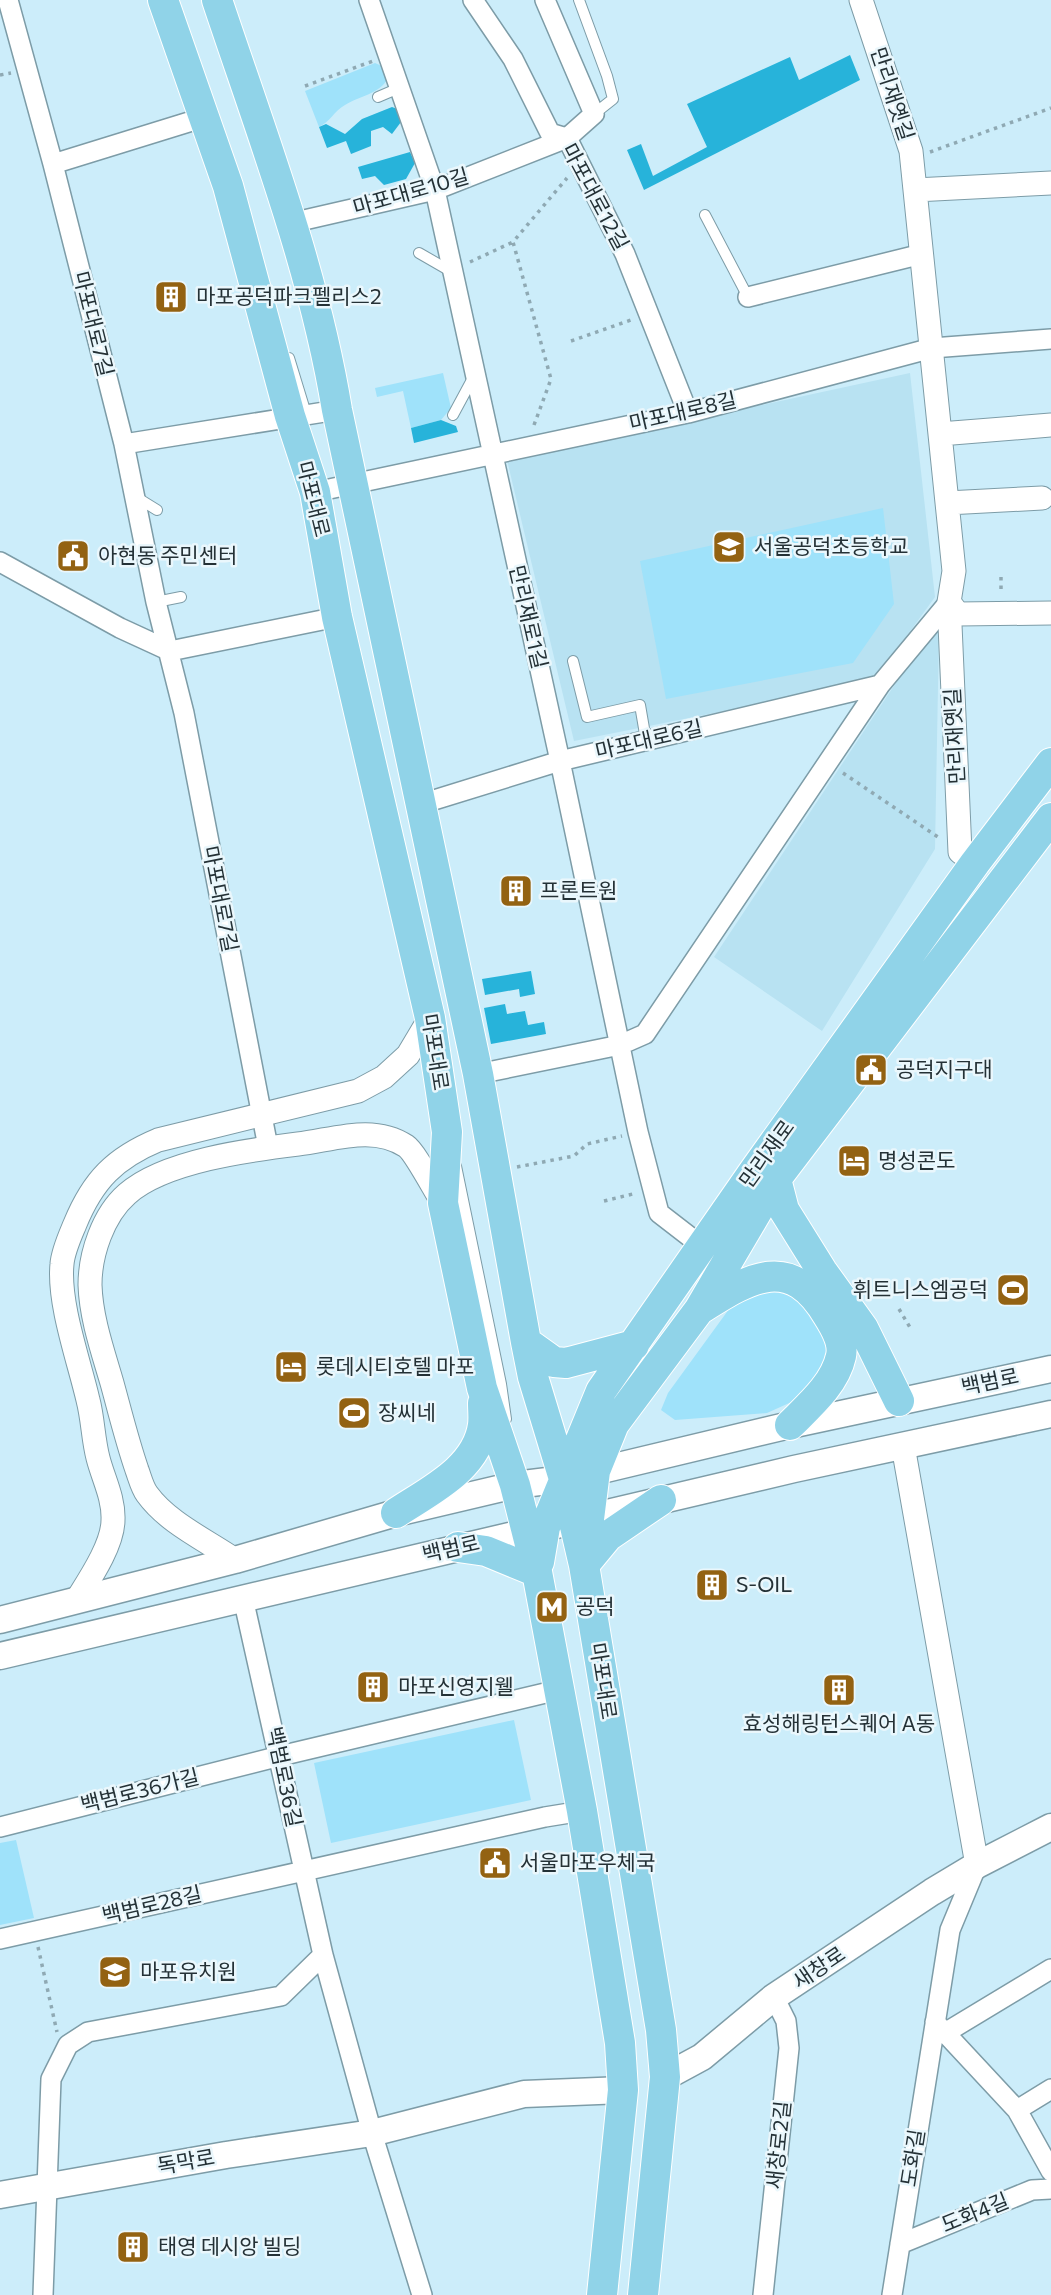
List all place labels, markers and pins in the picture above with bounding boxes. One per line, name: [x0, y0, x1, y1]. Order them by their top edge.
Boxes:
building icon: 마포공덕파크펠리스2: [152, 278, 190, 316]
place label: 마포공덕파크펠리스2: [196, 283, 382, 308]
school or university icon: 서울공덕초등학교: [710, 528, 748, 566]
place label: 서울공덕초등학교: [754, 533, 909, 558]
public building icon: 아현동 주민센터: [54, 537, 92, 575]
place label: 아현동 주민센터: [98, 542, 237, 567]
building icon: 프론트원: [497, 872, 535, 910]
place label: 프론트원: [540, 877, 617, 902]
public building icon: 공덕지구대: [852, 1051, 890, 1089]
place label: 공덕지구대: [896, 1056, 993, 1081]
hotel icon: 명성콘도: [835, 1142, 873, 1180]
place label: 명성콘도: [878, 1147, 955, 1172]
sports icon: 휘트니스엠공덕: [994, 1271, 1032, 1309]
place label: 휘트니스엠공덕: [853, 1276, 988, 1301]
hotel icon: 롯데시티호텔 마포: [272, 1348, 310, 1386]
place label: 롯데시티호텔 마포: [316, 1353, 475, 1378]
sports icon: 장씨네: [335, 1394, 373, 1432]
place label: 장씨네: [378, 1399, 436, 1424]
building icon: S-OIL: [693, 1566, 731, 1604]
place label: S-OIL: [736, 1571, 792, 1596]
metro station icon: 공덕: [533, 1588, 571, 1626]
place label: 공덕: [576, 1593, 615, 1618]
building icon: 마포신영지웰: [354, 1668, 392, 1706]
building icon: 효성해링턴스퀘어 A동: [820, 1671, 858, 1709]
place label: 마포신영지웰: [398, 1673, 514, 1698]
place label: 효성해링턴스퀘어 A동: [743, 1710, 935, 1735]
public building icon: 서울마포우체국: [476, 1844, 514, 1882]
place label: 서울마포우체국: [520, 1849, 655, 1874]
school or university icon: 마포유치원: [96, 1953, 134, 1991]
place label: 마포유치원: [140, 1958, 237, 1983]
building icon: 태영 데시앙 빌딩: [114, 2228, 152, 2266]
place label: 태영 데시앙 빌딩: [158, 2233, 301, 2258]

